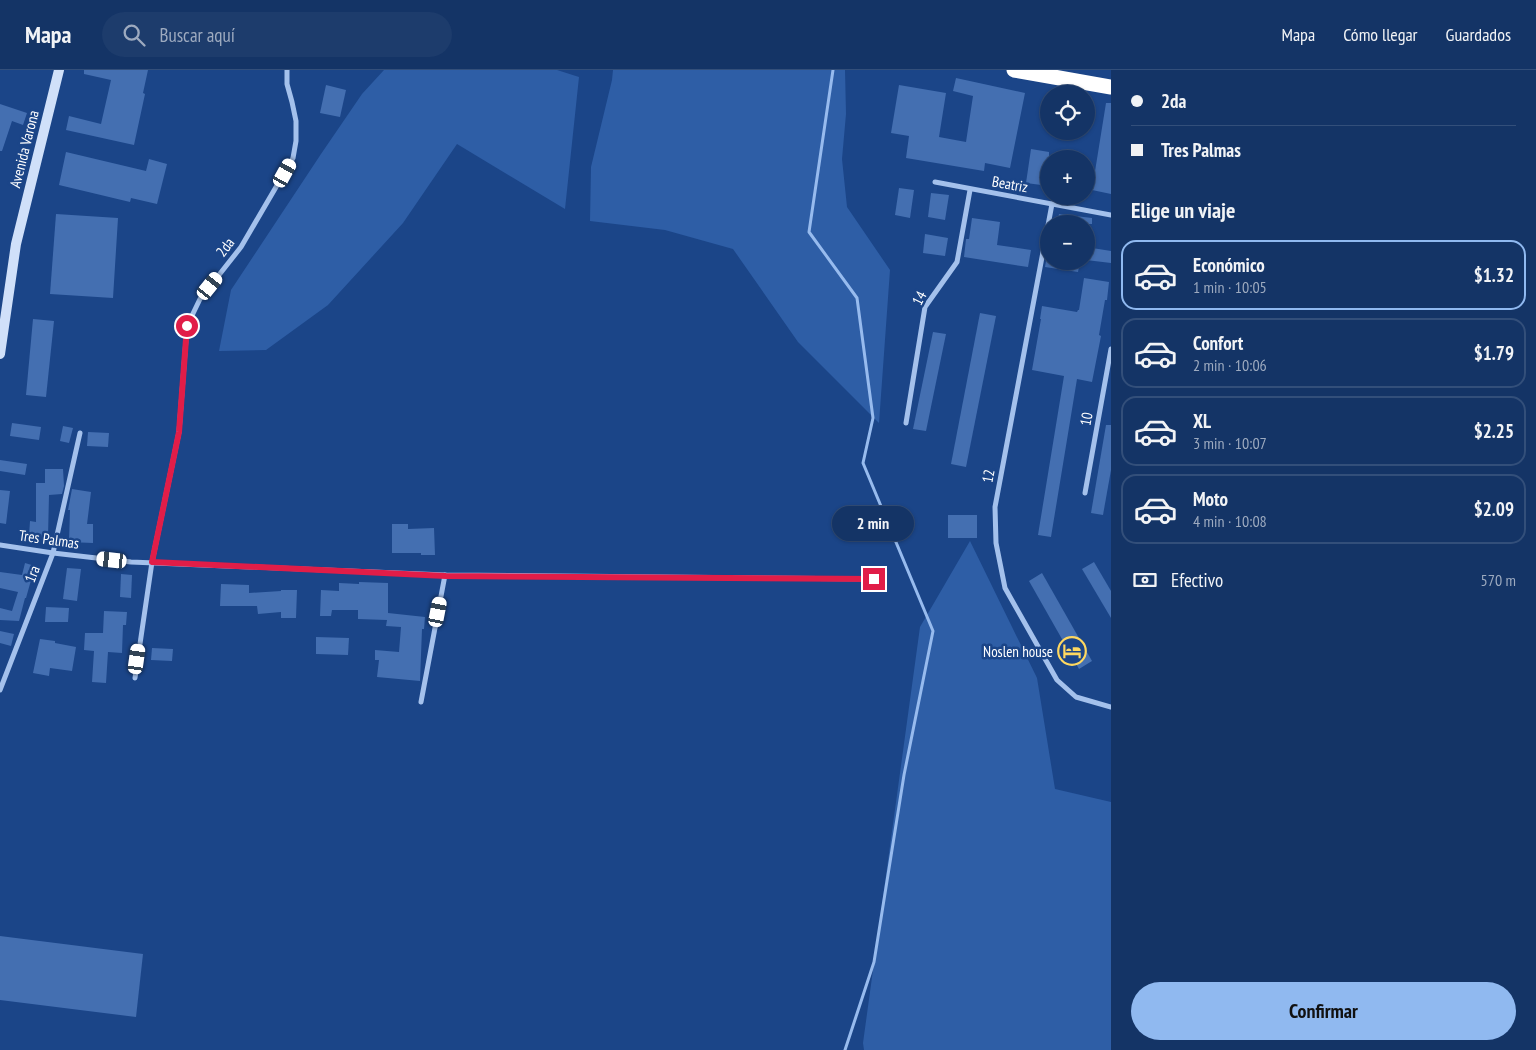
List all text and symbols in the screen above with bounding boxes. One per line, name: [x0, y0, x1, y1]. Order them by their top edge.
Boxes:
search box: [102, 12, 452, 57]
text: Mapa: [25, 19, 72, 50]
icon: search: [120, 21, 148, 49]
text: Buscar aquí: [160, 23, 235, 47]
text: Mapa: [1281, 23, 1315, 46]
text: Cómo llegar: [1343, 23, 1418, 46]
text: Guardados: [1446, 23, 1511, 46]
map controls: [1040, 85, 1095, 270]
button: locate: [1040, 85, 1095, 140]
text: 2da: [1161, 89, 1186, 113]
street label: Avenida Varona: [5, 108, 43, 190]
text: Tres Palmas: [1161, 138, 1241, 162]
button: +: [1040, 150, 1095, 205]
car: [271, 156, 298, 190]
street label: Beatriz: [991, 172, 1029, 196]
text: Elige un viaje: [1131, 196, 1235, 224]
button: −: [1040, 215, 1095, 270]
street label: 2da: [212, 234, 238, 260]
icon: car: [1133, 253, 1178, 298]
text: Económico: [1193, 253, 1265, 277]
text: $1.32: [1474, 263, 1514, 287]
car: [194, 270, 225, 302]
text: 1 min · 10:05: [1193, 277, 1267, 297]
street label: 14: [907, 287, 931, 308]
route start: [176, 315, 198, 337]
icon: car: [1133, 331, 1178, 376]
text: Confort: [1193, 331, 1243, 355]
text: $1.79: [1474, 341, 1514, 365]
text: 2 min · 10:06: [1193, 355, 1267, 375]
icon: car: [1133, 409, 1178, 454]
text: XL: [1193, 409, 1211, 433]
street label: 10: [1075, 410, 1097, 427]
text: $2.25: [1474, 419, 1514, 443]
text: 3 min · 10:07: [1193, 433, 1267, 453]
street label: 12: [977, 468, 999, 484]
icon: car: [1133, 487, 1178, 532]
text: Moto: [1193, 487, 1228, 511]
text: $2.09: [1474, 497, 1514, 521]
callout: 2 min: [833, 506, 915, 542]
text: 4 min · 10:08: [1193, 511, 1267, 531]
text: 2 min: [857, 513, 889, 533]
street label: Tres Palmas: [18, 525, 80, 553]
car: [96, 551, 127, 569]
street label: 1ra: [20, 563, 44, 585]
icon: cash: [1131, 566, 1159, 594]
route end: [863, 568, 885, 590]
text: Efectivo: [1171, 568, 1223, 592]
text: 570 m: [1481, 570, 1516, 590]
car: [427, 596, 448, 628]
hotel icon: Noslen house: [1057, 636, 1087, 666]
place label: Noslen house: [983, 642, 1053, 661]
car: [127, 643, 146, 675]
button: Confirmar: [1131, 982, 1516, 1040]

